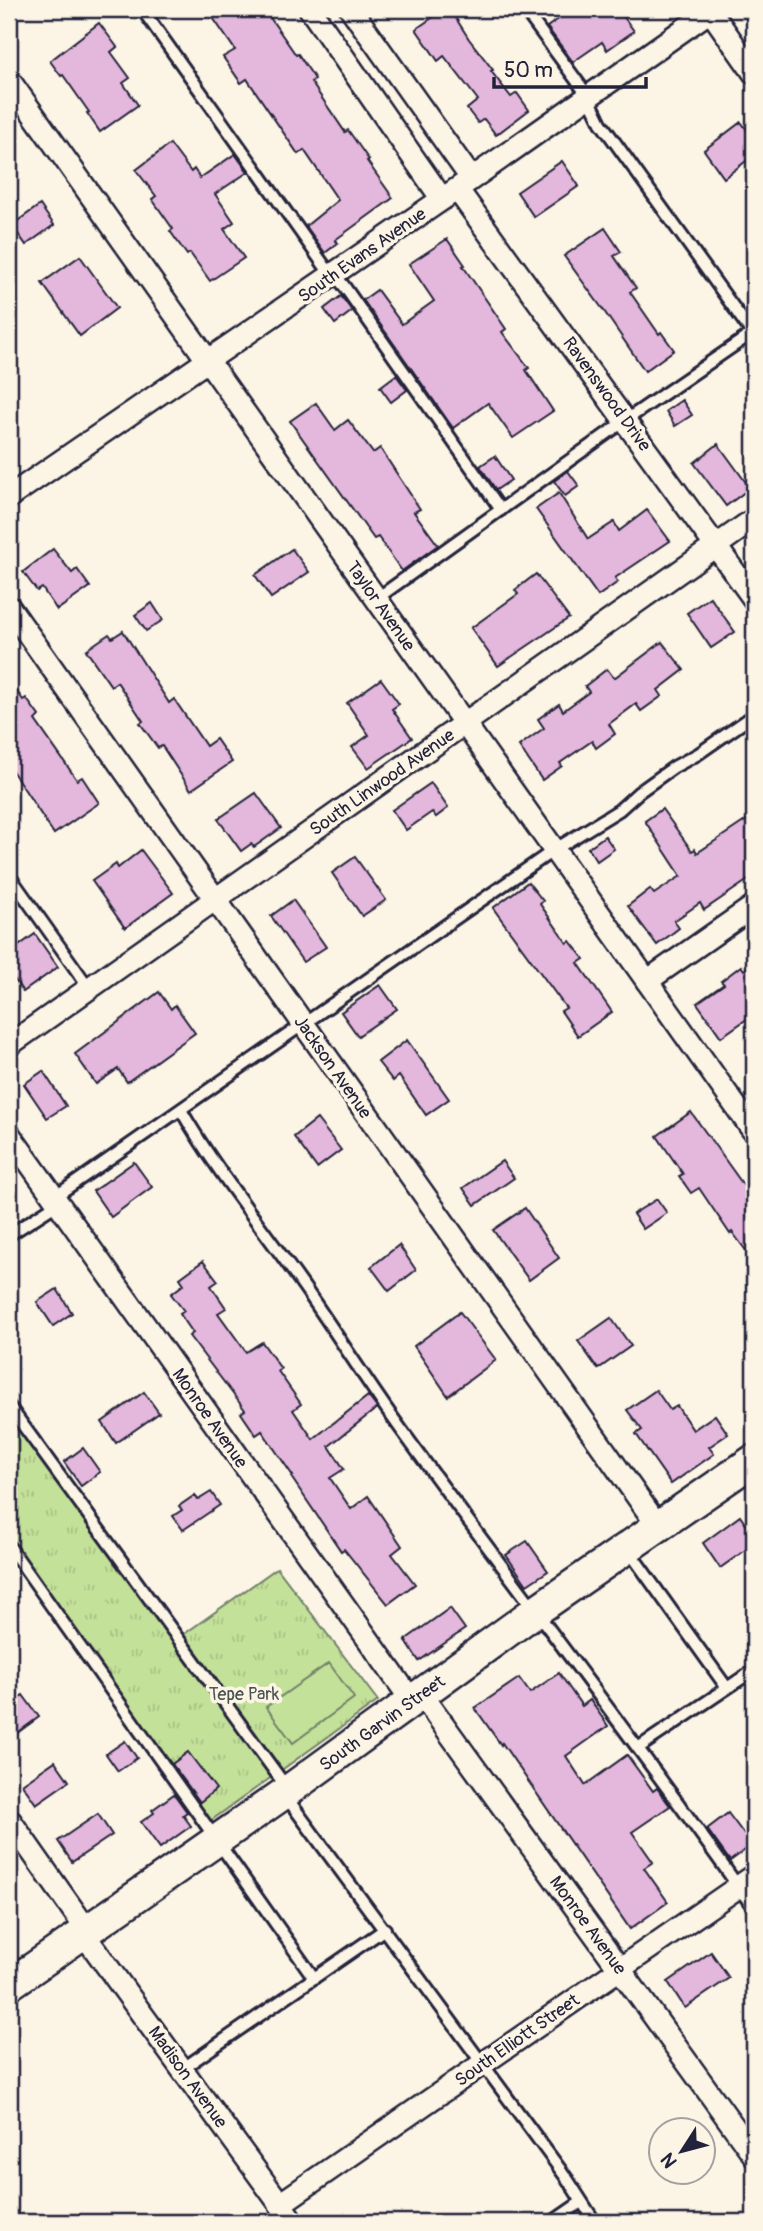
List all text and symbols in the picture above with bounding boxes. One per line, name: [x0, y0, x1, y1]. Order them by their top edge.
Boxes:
scale bar: [494, 46, 646, 90]
text: 50 m: [504, 57, 553, 84]
street label: South Evans Avenue: [294, 203, 431, 308]
street label: Ravenswood Drive: [557, 333, 656, 456]
street label: Taylor Avenue: [341, 557, 420, 656]
street label: South Linwood Avenue: [305, 724, 459, 841]
street label: Jackson Avenue: [289, 1011, 377, 1123]
street label: Monroe Avenue: [167, 1364, 252, 1473]
street label: South Garvin Street: [315, 1670, 450, 1777]
park label: Tepe Park: [209, 1683, 280, 1706]
street label: Monroe Avenue: [544, 1871, 631, 1979]
street label: South Elliott Street: [451, 1988, 585, 2092]
street label: Madison Avenue: [143, 2022, 232, 2133]
north arrow: [648, 2116, 718, 2186]
text: N: [655, 2148, 683, 2173]

